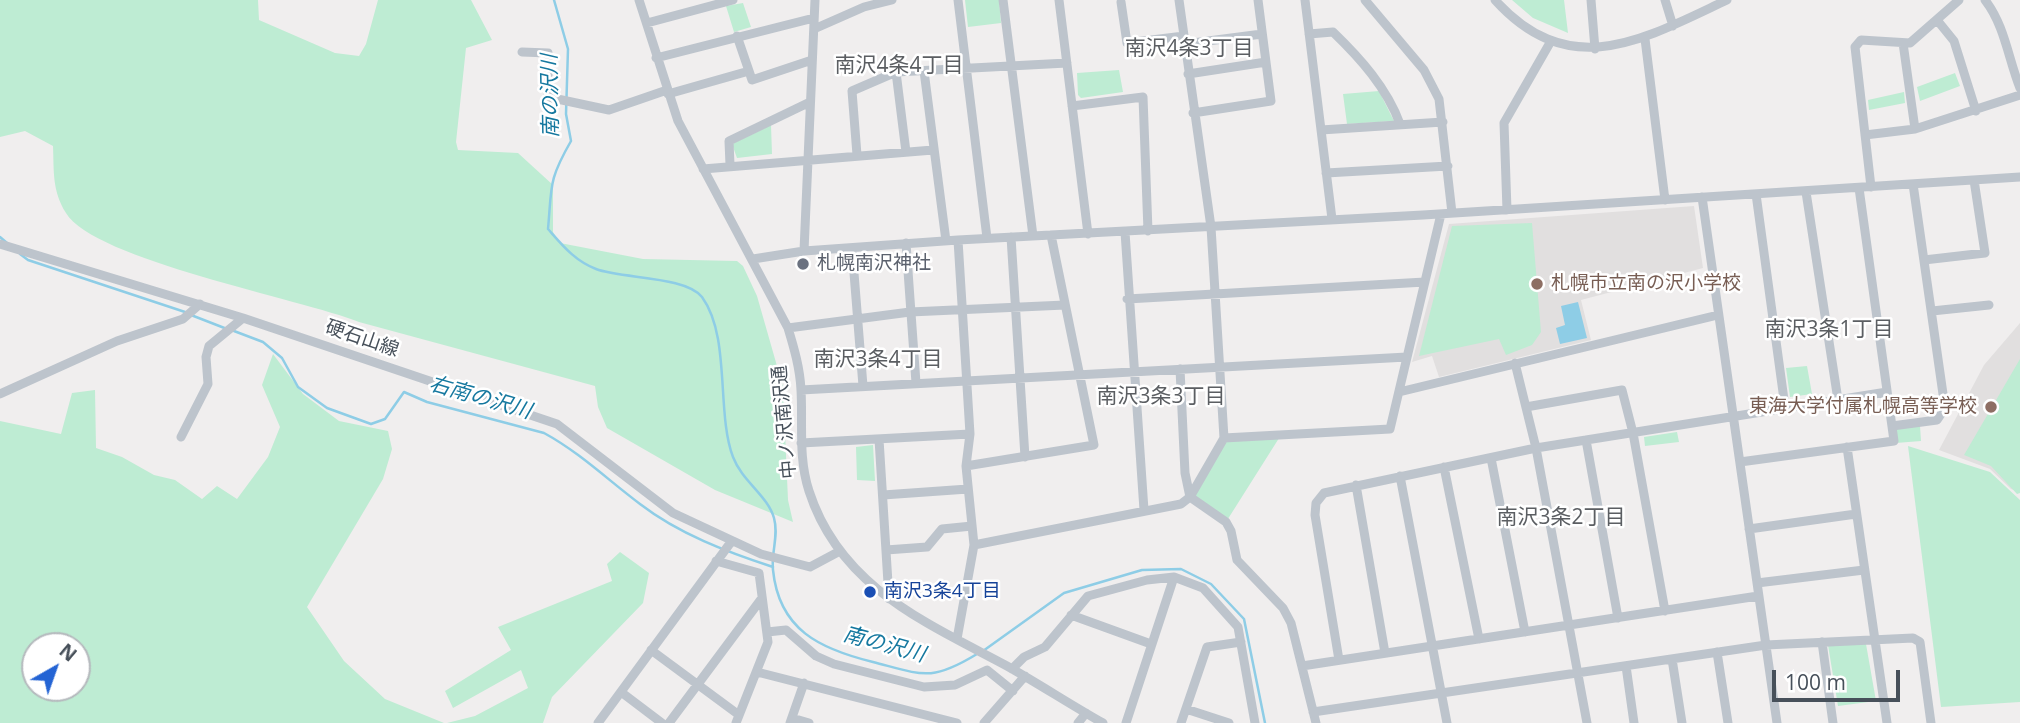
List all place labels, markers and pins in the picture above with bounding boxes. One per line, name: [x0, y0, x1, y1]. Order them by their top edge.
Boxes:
place label: 札幌南沢神社: [817, 253, 931, 275]
marker: 札幌南沢神社: [795, 256, 811, 272]
place label: 札幌市立南の沢小学校: [1551, 273, 1741, 295]
marker: 札幌市立南の沢小学校: [1529, 276, 1545, 292]
place label: 東海大学付属札幌高等学校: [1749, 396, 1977, 418]
marker: 東海大学付属札幌高等学校: [1983, 399, 1999, 415]
place label: 南沢3条4丁目: [884, 581, 1001, 603]
marker: 南沢3条4丁目: [862, 584, 878, 600]

